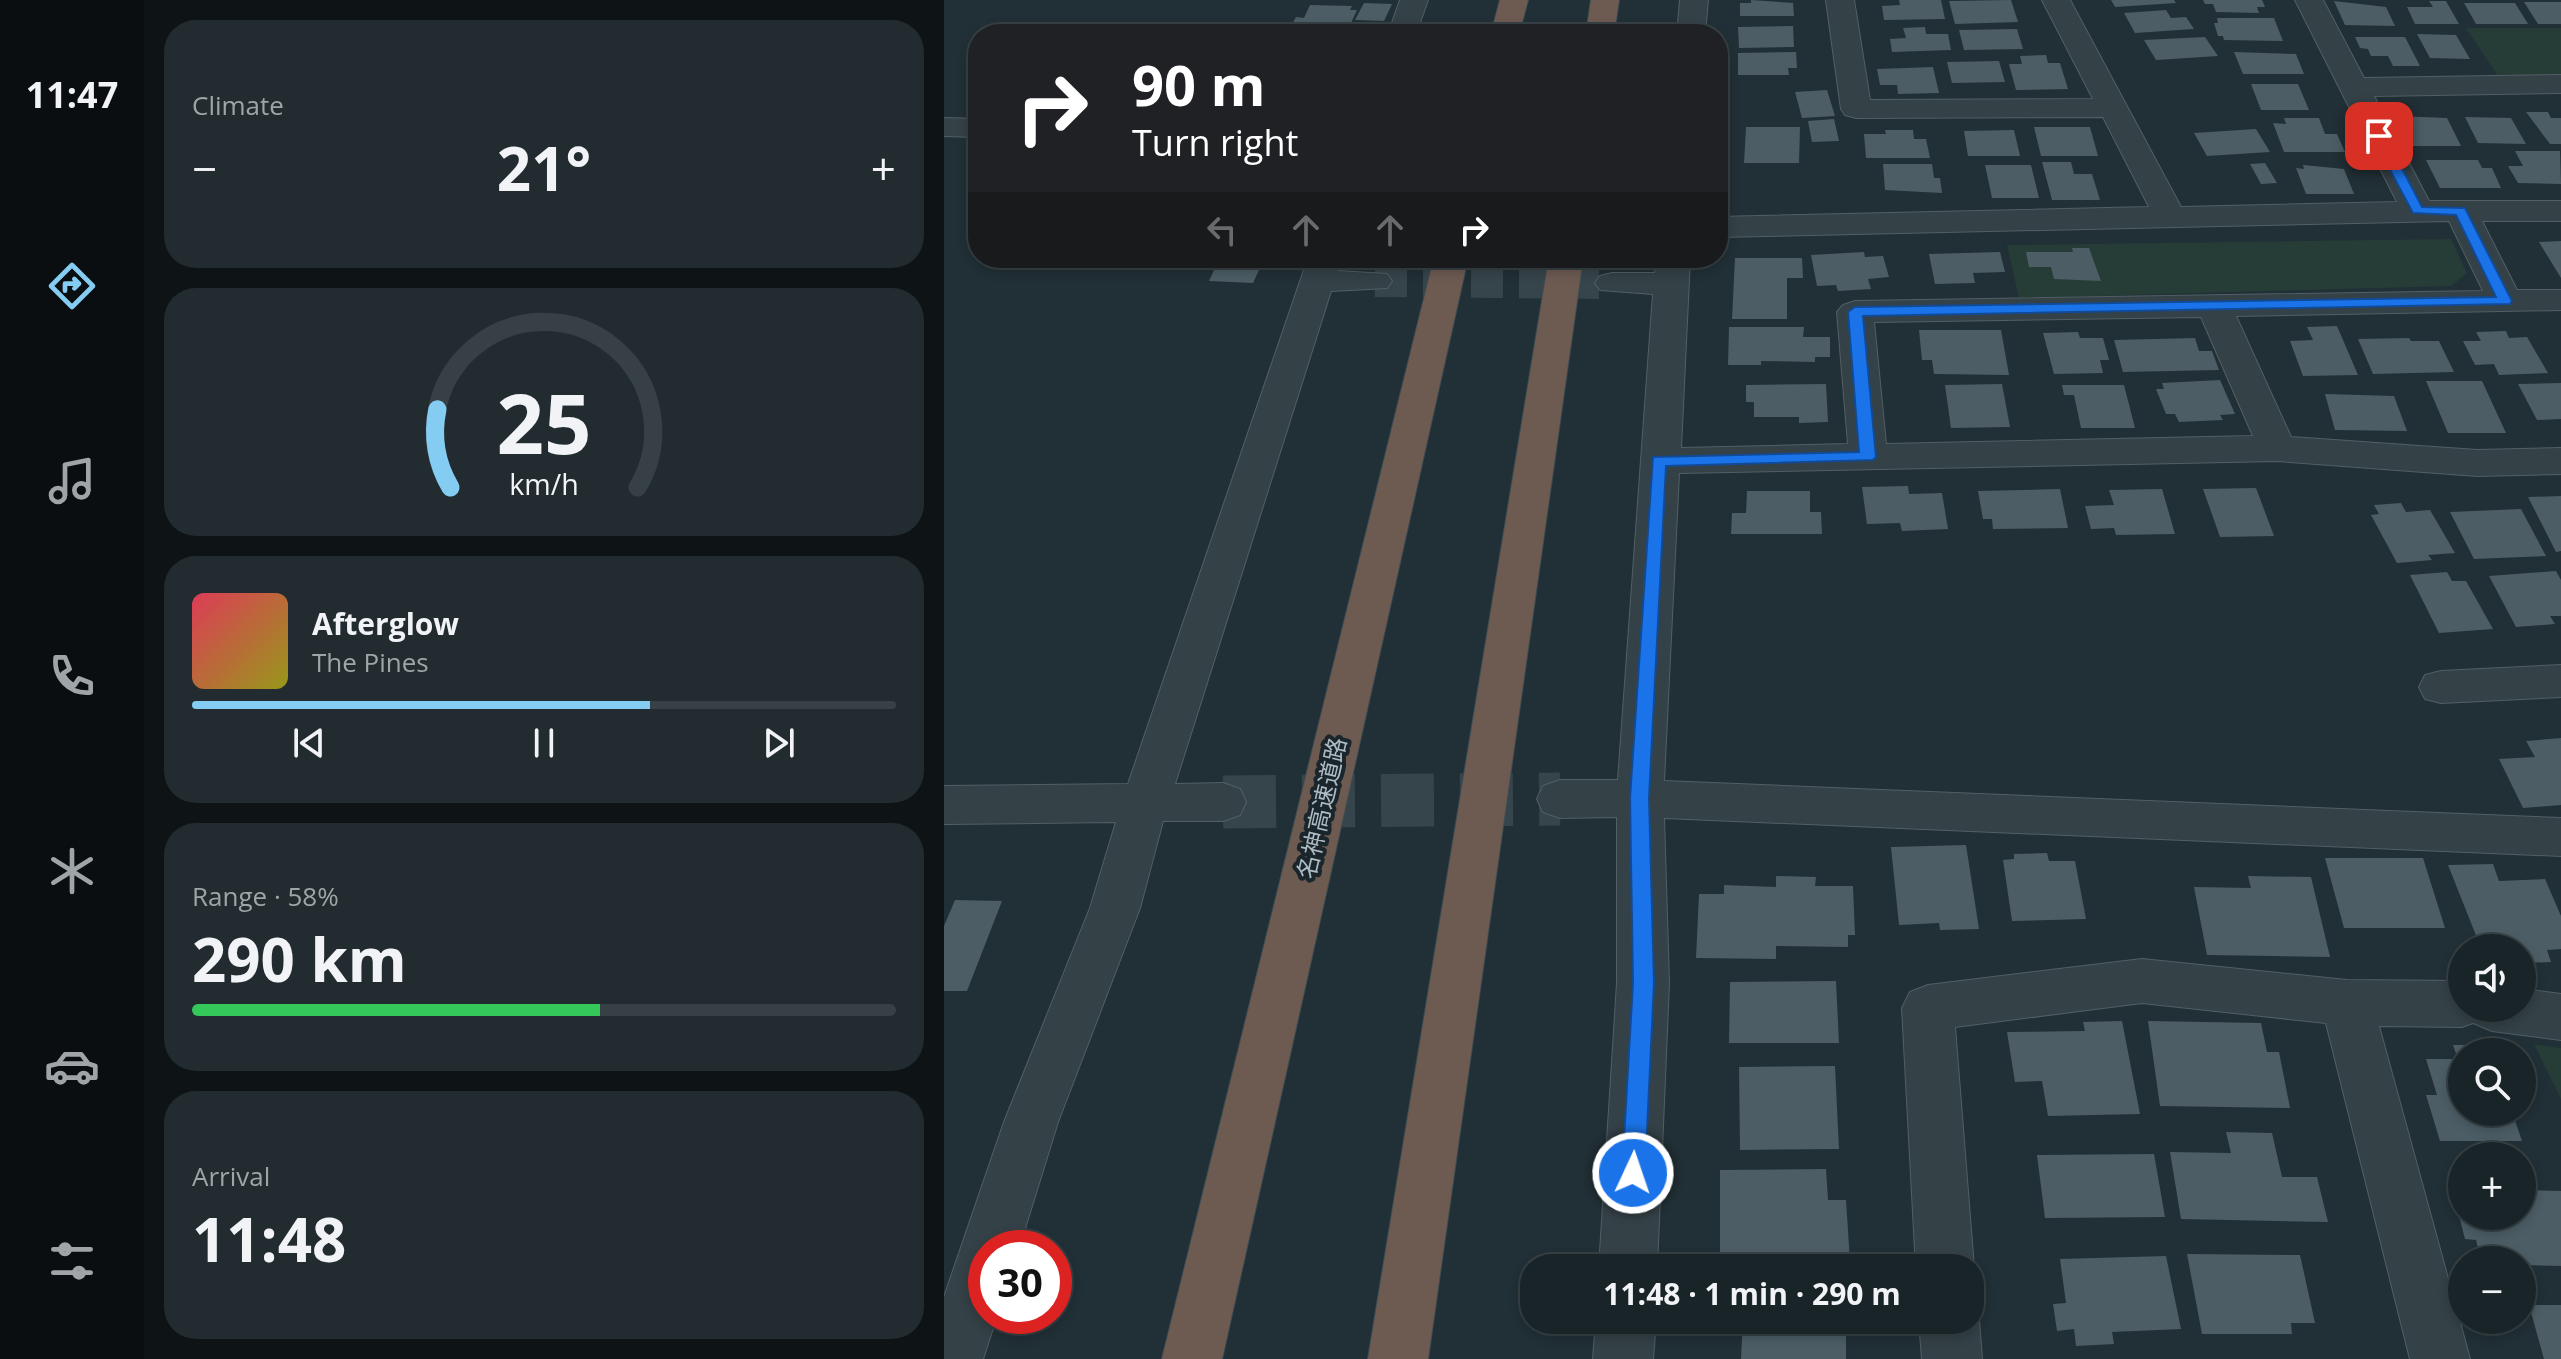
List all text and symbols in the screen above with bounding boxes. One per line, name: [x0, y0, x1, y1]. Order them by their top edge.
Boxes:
text: 90 m: [1132, 46, 1266, 122]
icon: right: [1000, 56, 1104, 160]
text: 11:47: [26, 70, 118, 119]
text: Climate: [192, 87, 284, 123]
pin: [2345, 102, 2413, 170]
icon: arrive: [2357, 114, 2401, 158]
text: Turn right: [1132, 118, 1298, 167]
text: 21°: [497, 127, 591, 209]
text: −: [192, 138, 217, 198]
text: +: [871, 138, 896, 198]
icon: left: [1200, 208, 1244, 252]
icon: ahead: [1284, 208, 1328, 252]
icon: ahead: [1368, 208, 1412, 252]
icon: right: [1452, 208, 1496, 252]
icon: directions: [44, 258, 100, 314]
text: 25: [496, 364, 592, 477]
icon: music: [44, 453, 100, 509]
text: km/h: [509, 464, 579, 503]
text: Afterglow: [312, 603, 459, 644]
text: The Pines: [312, 644, 429, 680]
icon: phone: [44, 648, 100, 704]
icon: previous: [287, 721, 331, 765]
icon: pause: [522, 721, 566, 765]
icon: next: [757, 721, 801, 765]
street label: 名神高速道路: [1289, 734, 1353, 882]
icon: climate: [44, 843, 100, 899]
text: Range · 58%: [192, 878, 339, 914]
text: 290 km: [192, 918, 407, 1000]
map controls: [2448, 934, 2536, 1334]
button: sound: [2448, 934, 2536, 1022]
icon: car: [44, 1038, 100, 1094]
button: search: [2448, 1038, 2536, 1126]
position arrow: [1591, 1131, 1675, 1215]
button: +: [2448, 1142, 2536, 1230]
text: Arrival: [192, 1158, 270, 1194]
text: 11:48: [192, 1198, 346, 1280]
speed limit sign: 30: [968, 1230, 1072, 1334]
icon: filters: [44, 1233, 100, 1289]
button: −: [2448, 1246, 2536, 1334]
text: 11:48 · 1 min · 290 m: [1603, 1273, 1901, 1314]

